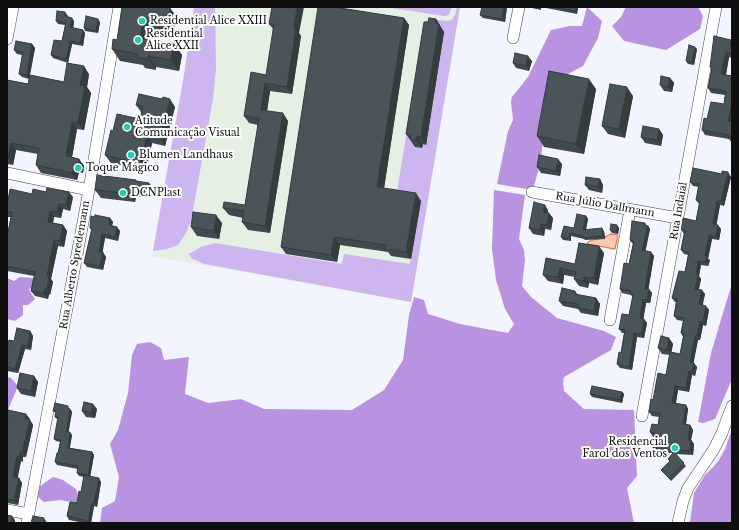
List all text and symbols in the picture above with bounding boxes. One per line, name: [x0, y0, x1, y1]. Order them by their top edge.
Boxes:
place label: Residential Alice XXIII: [150, 15, 267, 27]
marker: Residential Alice XXIII: [137, 16, 147, 26]
place label: Residential Alice XXII: [146, 28, 203, 52]
marker: Residential Alice XXII: [133, 35, 143, 45]
place label: Atitude Comunicação Visual: [135, 115, 240, 138]
marker: Atitude Comunicação Visual: [122, 122, 132, 132]
place label: Blumen Landhaus: [139, 149, 233, 161]
marker: Blumen Landhaus: [126, 150, 136, 160]
place label: Toque Mágico: [86, 162, 159, 174]
marker: Toque Mágico: [73, 163, 83, 173]
street label: Rua Indaial: [668, 181, 690, 241]
place label: DCNPlast: [131, 187, 181, 199]
marker: DCNPlast: [118, 188, 128, 198]
street label: Rua Júlio Dallmann: [555, 190, 655, 220]
street label: Rua Alberto Spredemann: [58, 200, 92, 330]
place label: Residencial Farol dos Ventos: [583, 436, 667, 460]
marker: Residencial Farol dos Ventos: [670, 443, 680, 453]

